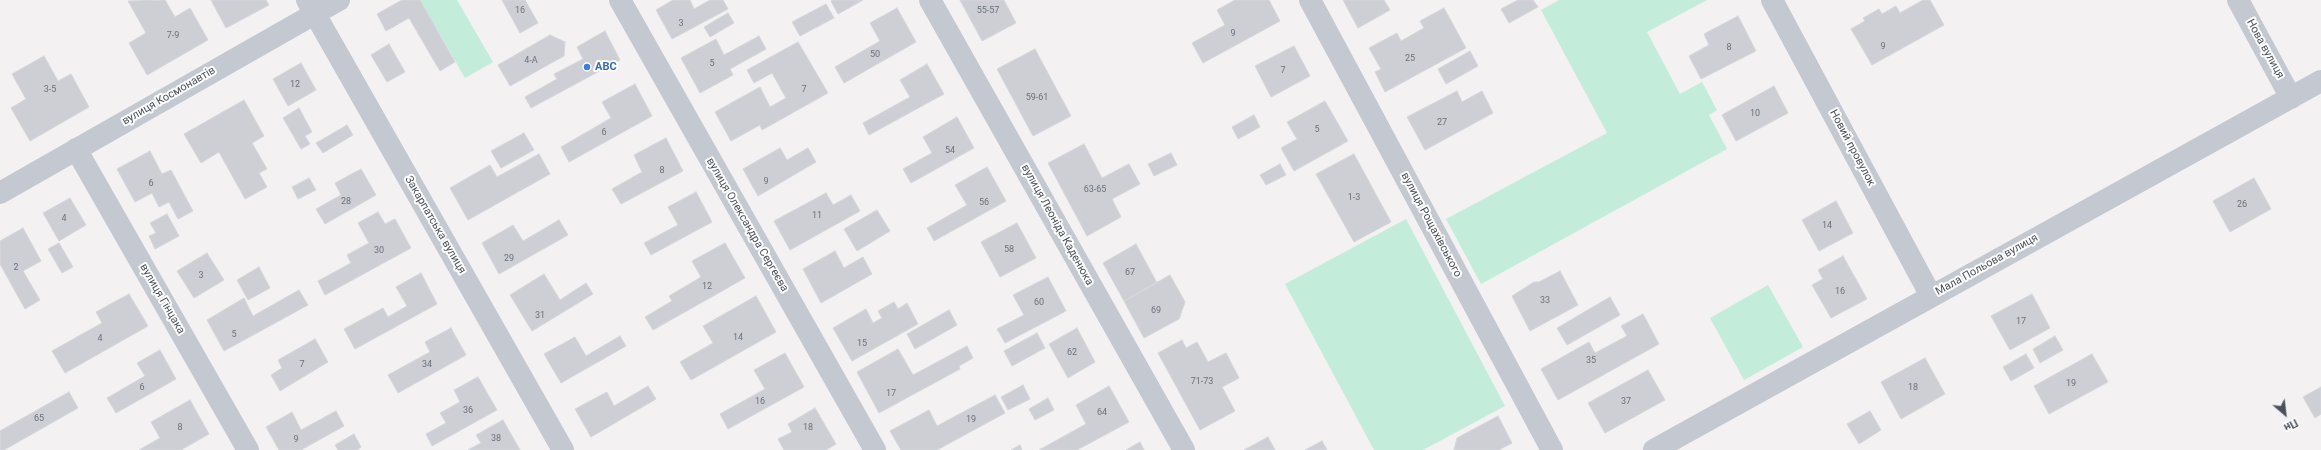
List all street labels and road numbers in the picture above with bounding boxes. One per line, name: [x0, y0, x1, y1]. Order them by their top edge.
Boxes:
street label: Нова вулиця: [2243, 17, 2287, 81]
street label: вулиця Космонавтів: [120, 64, 218, 128]
street label: Новий провулок: [1826, 108, 1878, 188]
street label: вулиця Олександра Сергеєва: [703, 156, 791, 294]
street label: вулиця Леоніда Каденюка: [1018, 162, 1096, 288]
street label: вулиця Рощахівського: [1398, 170, 1464, 280]
street label: Закарпатська вулиця: [402, 174, 468, 276]
street label: Мала Польова вулиця: [1934, 231, 2040, 299]
street label: вулиця Гінцака: [137, 262, 187, 336]

